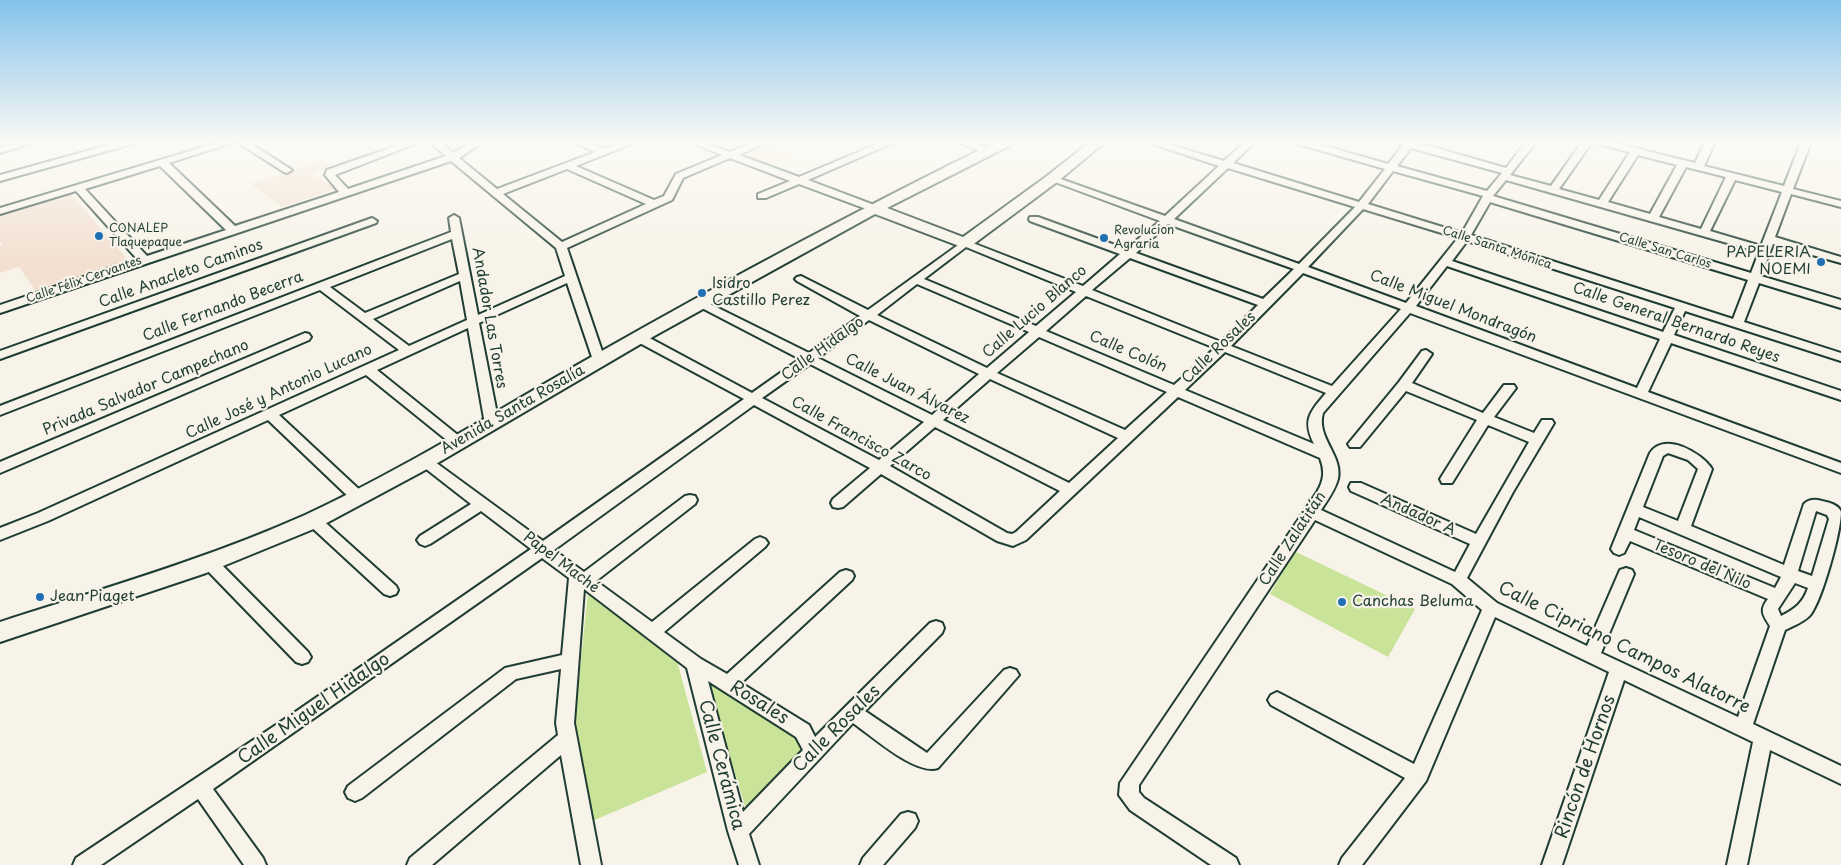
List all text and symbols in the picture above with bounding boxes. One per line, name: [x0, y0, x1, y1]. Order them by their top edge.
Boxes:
place label: CONALEP Tlaquepaque: [109, 222, 182, 250]
place label: Revolucion Agraria: [1114, 224, 1174, 252]
street label: Calle Santa Mónica: [1440, 224, 1554, 272]
marker: CONALEP Tlaquepaque: [93, 230, 105, 242]
street label: Calle San Carlos: [1617, 230, 1713, 272]
marker: Revolucion Agraria: [1098, 232, 1110, 244]
street label: Calle Anacleto Caminos: [97, 236, 265, 312]
place label: PAPELERIA NOEMI: [1726, 244, 1811, 279]
street label: Andador Las Torres: [468, 246, 510, 390]
street label: Calle Félix Cervantes: [24, 253, 144, 307]
marker: PAPELERIA NOEMI: [1815, 256, 1827, 268]
street label: Calle Lucio Blanco: [979, 262, 1091, 362]
street label: Calle Miguel Mondragón: [1367, 267, 1539, 347]
street label: Calle Fernando Becerra: [140, 268, 306, 346]
place label: Isidro Castillo Perez: [712, 275, 810, 310]
street label: Calle General Bernardo Reyes: [1570, 279, 1782, 367]
marker: Isidro Castillo Perez: [696, 287, 708, 299]
street label: Calle Rosales: [1178, 308, 1260, 388]
street label: Calle Hidalgo: [778, 313, 868, 385]
street label: Calle Colón: [1086, 328, 1170, 376]
street label: Privada Salvador Campechano: [40, 336, 252, 440]
street label: Calle José y Antonio Lucano: [183, 341, 375, 443]
street label: Calle Juan Álvarez: [842, 350, 972, 428]
street label: Avenida Santa Rosalía: [438, 362, 588, 458]
street label: Calle Francisco Zarco: [788, 393, 934, 485]
street label: Calle Zalatitán: [1256, 489, 1330, 589]
street label: Andador A: [1378, 490, 1458, 540]
street label: Papel Maché: [519, 529, 603, 597]
street label: Tesoro del Nilo: [1650, 536, 1754, 594]
street label: Calle Cipriano Campos Alatorre: [1494, 577, 1754, 719]
place label: Jean Piaget: [50, 588, 135, 606]
marker: Jean Piaget: [34, 591, 46, 603]
place label: Canchas Beluma: [1352, 593, 1473, 611]
marker: Canchas Beluma: [1336, 596, 1348, 608]
street label: Calle Miguel Hidalgo: [234, 648, 394, 770]
street label: Rosales: [726, 677, 792, 729]
street label: Calle Rosales: [789, 681, 885, 777]
street label: Rincón de Hornos: [1551, 692, 1621, 842]
street label: Calle Cerámica: [693, 698, 749, 832]

